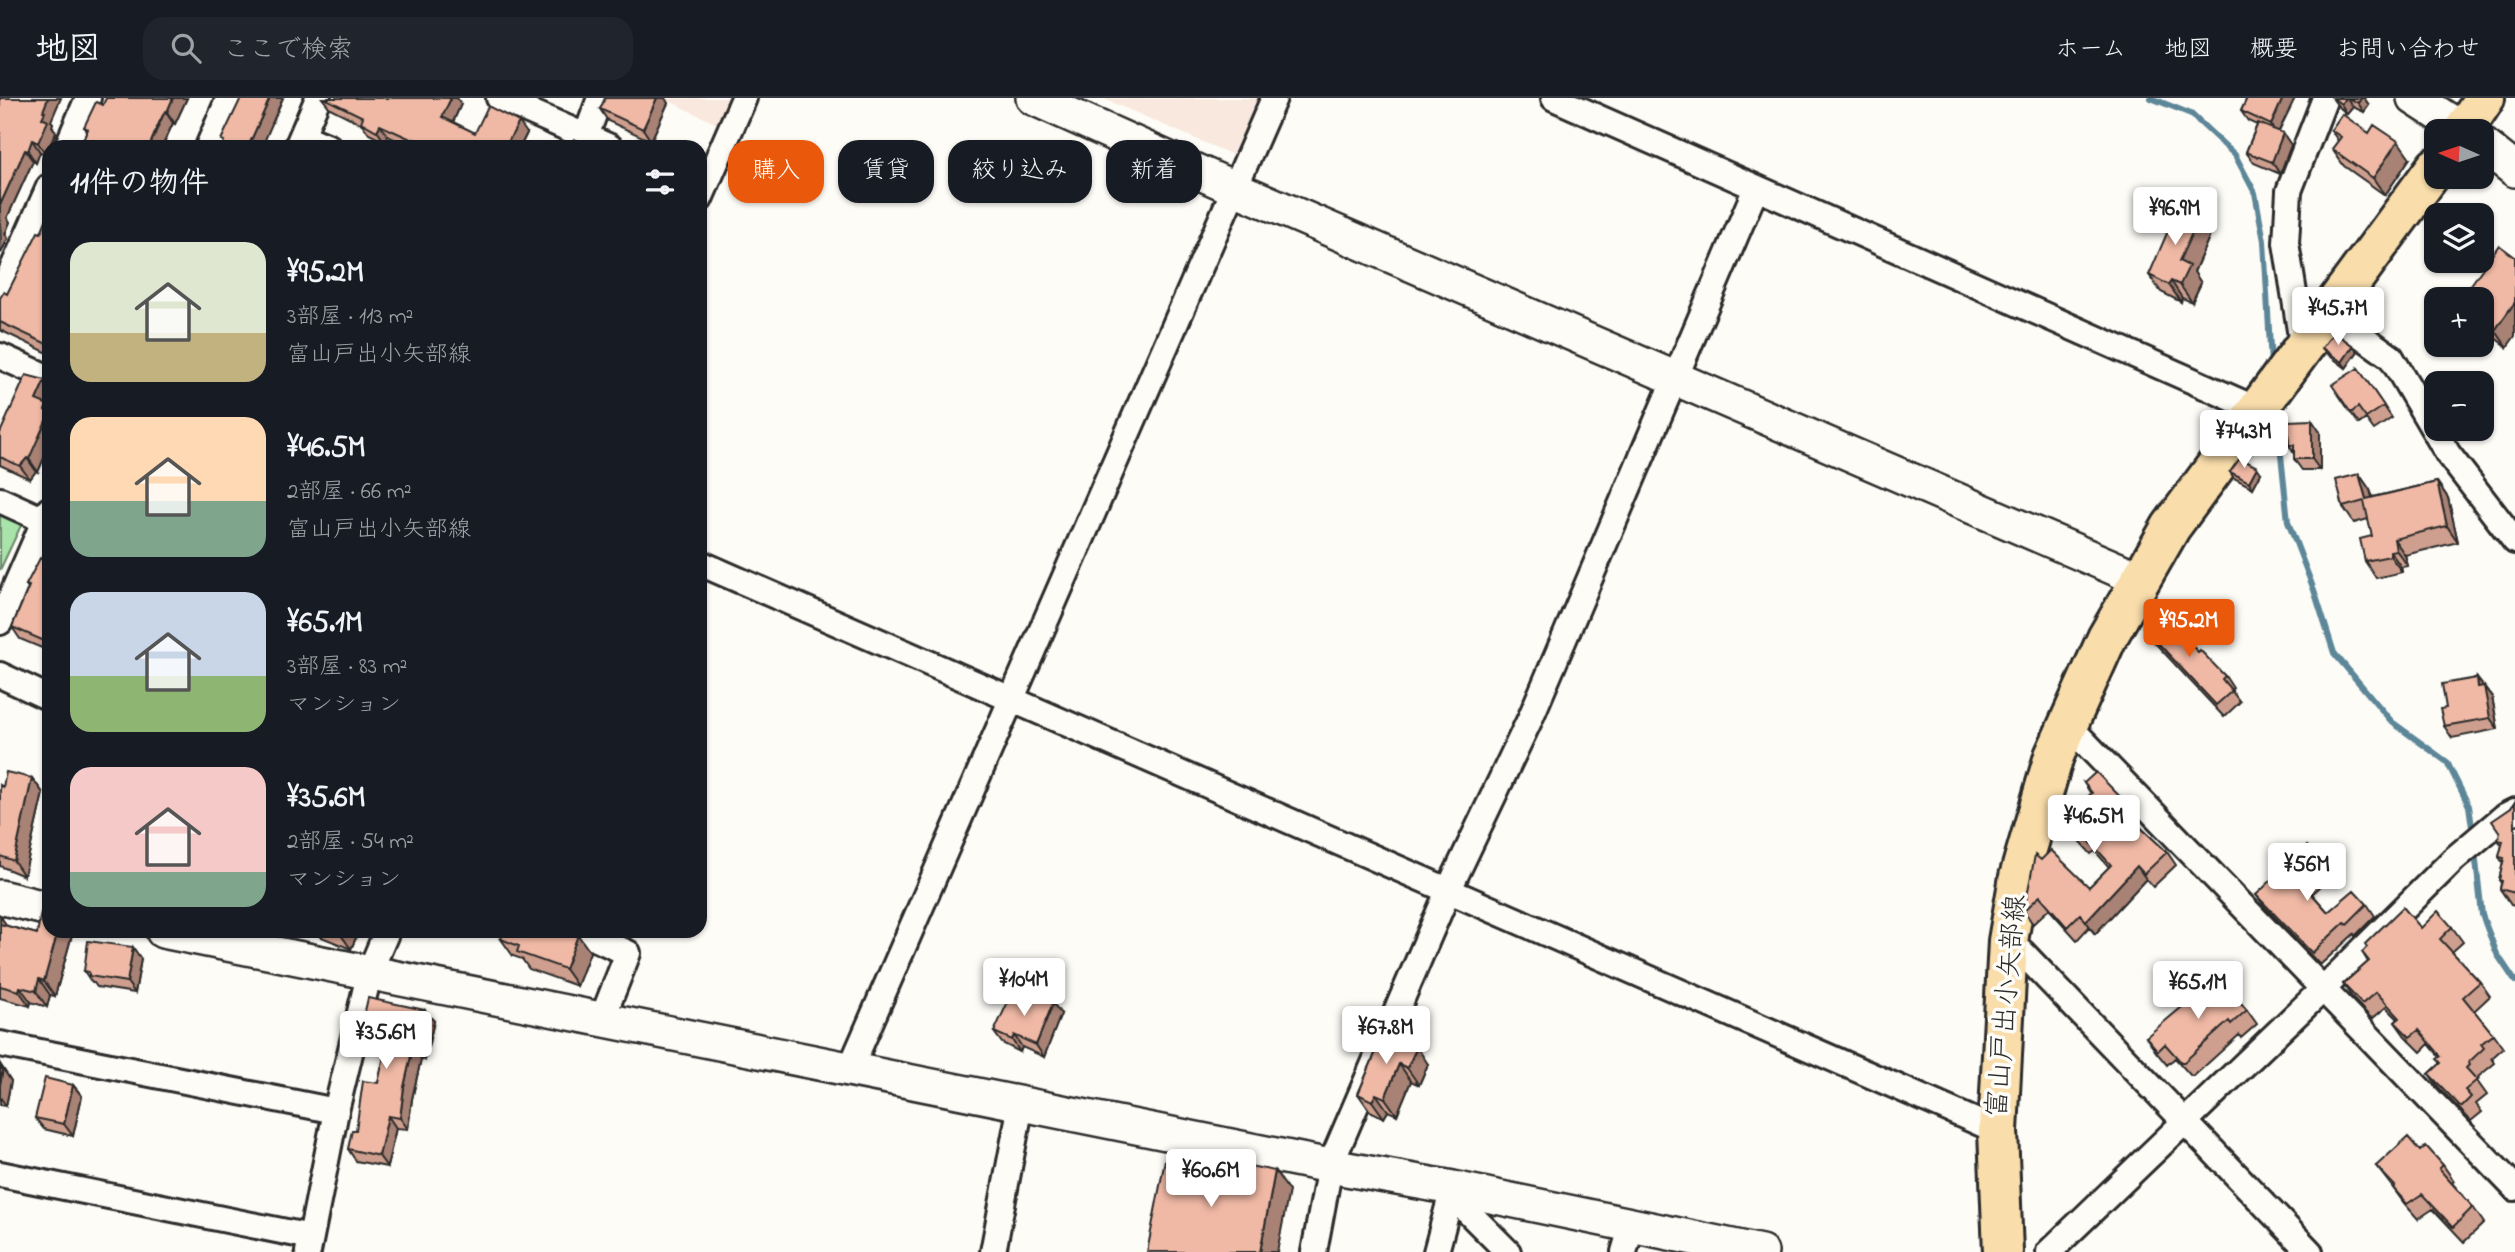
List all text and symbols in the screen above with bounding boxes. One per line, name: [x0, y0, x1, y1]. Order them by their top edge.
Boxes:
search box: [143, 17, 633, 80]
text: 地図: [35, 27, 101, 75]
icon: search: [167, 29, 205, 67]
text: ここで検索: [223, 32, 353, 70]
text: ホーム: [2055, 33, 2126, 68]
text: 地図: [2164, 33, 2212, 68]
text: 概要: [2250, 33, 2298, 68]
text: お問い合わせ: [2336, 33, 2480, 68]
north arrow: [2424, 119, 2494, 189]
map controls: [2424, 119, 2494, 441]
chip: 購入: [728, 140, 824, 203]
chip: 賃貸: [838, 140, 934, 203]
chip: 絞り込み: [948, 140, 1092, 203]
chip: 新着: [1106, 140, 1202, 203]
text: 11件の物件: [70, 163, 209, 207]
icon: filters: [641, 163, 679, 201]
pin: ¥96.9M: [2118, 188, 2232, 247]
text: ¥96.9M: [2149, 193, 2201, 226]
button: layers: [2424, 203, 2494, 273]
text: ¥95.2M: [287, 252, 364, 296]
icon: home: [126, 270, 210, 354]
button: +: [2424, 287, 2494, 357]
pin: ¥45.7M: [2281, 288, 2395, 347]
text: ¥45.7M: [2308, 293, 2368, 326]
text: 3部屋 · 113 m²: [287, 301, 413, 334]
text: 富山戸出小矢部線: [287, 339, 471, 372]
button: −: [2424, 371, 2494, 441]
pin: ¥74.3M: [2187, 410, 2301, 470]
text: ¥74.3M: [2216, 416, 2272, 449]
text: ¥46.5M: [287, 427, 366, 471]
icon: home: [126, 445, 210, 529]
text: 2部屋 · 66 m²: [287, 476, 412, 509]
text: 富山戸出小矢部線: [287, 514, 471, 547]
pin: ¥95.2M: [2132, 600, 2246, 659]
text: ¥65.1M: [287, 602, 363, 646]
text: ¥95.2M: [2159, 605, 2219, 638]
icon: home: [126, 620, 210, 704]
text: 3部屋 · 83 m²: [287, 651, 407, 684]
text: マンション: [287, 689, 401, 722]
text: ¥35.6M: [287, 777, 366, 821]
icon: home: [126, 795, 210, 879]
pin: ¥46.5M: [2037, 796, 2151, 855]
text: ¥46.5M: [2064, 801, 2124, 834]
text: 2部屋 · 54 m²: [287, 826, 414, 859]
pin: ¥56M: [2266, 844, 2348, 903]
text: ¥56M: [2284, 849, 2330, 882]
text: マンション: [287, 864, 401, 897]
street label: 富山戸出小矢部線: [1978, 893, 2038, 1119]
pin: ¥104M: [975, 958, 1073, 1018]
pin: ¥65.1M: [2141, 962, 2255, 1021]
text: ¥104M: [999, 964, 1049, 997]
text: ¥65.1M: [2169, 967, 2227, 1000]
pin: ¥67.8M: [1329, 1006, 1443, 1066]
pin: ¥35.6M: [329, 1012, 443, 1071]
text: ¥67.8M: [1358, 1012, 1414, 1045]
text: ¥35.6M: [356, 1017, 416, 1050]
pin: ¥60.6M: [1154, 1150, 1268, 1209]
text: ¥60.6M: [1182, 1155, 1240, 1188]

